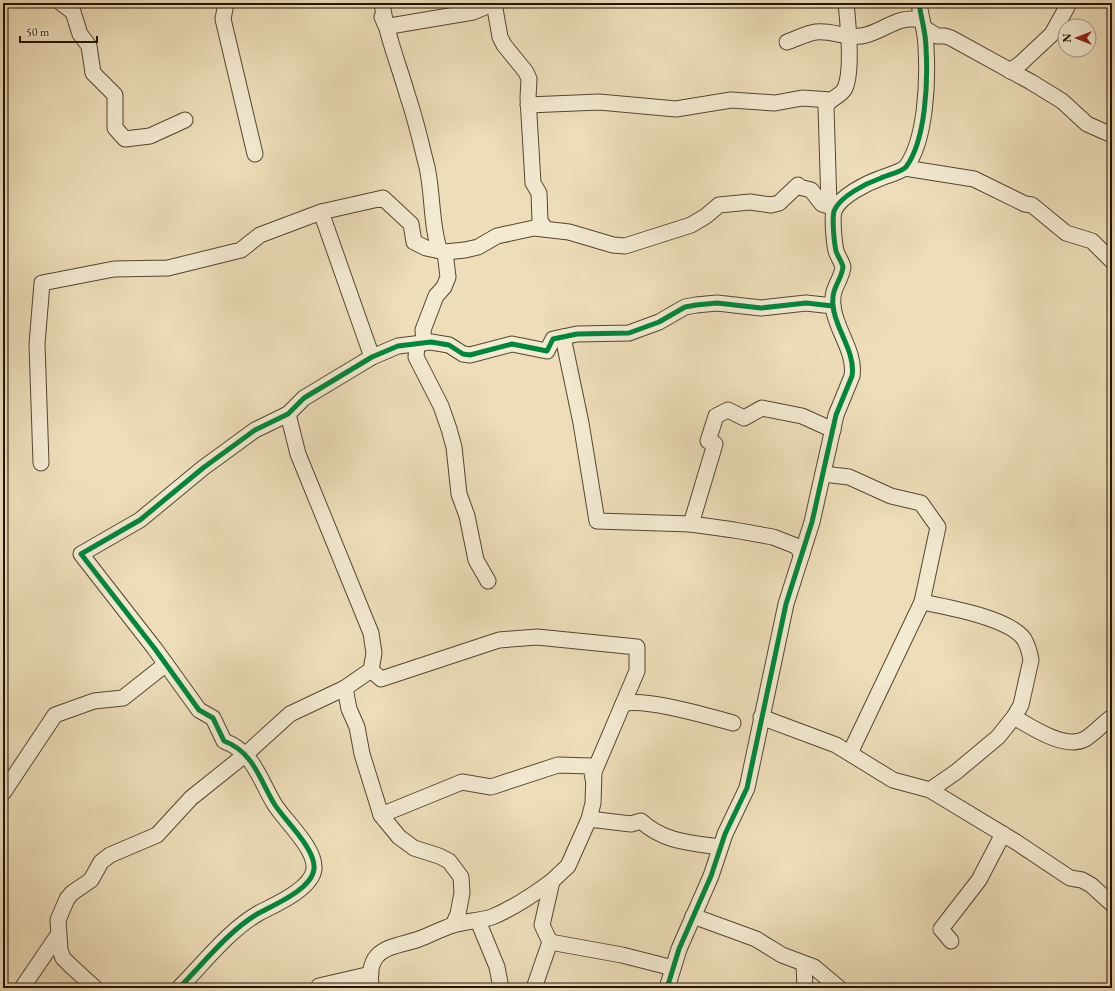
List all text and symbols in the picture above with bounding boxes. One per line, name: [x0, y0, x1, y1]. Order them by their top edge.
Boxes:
scale bar: [20, 18, 97, 44]
north arrow: [1057, 18, 1097, 58]
text: 50 m: [26, 24, 50, 40]
text: N: [1060, 33, 1074, 42]

